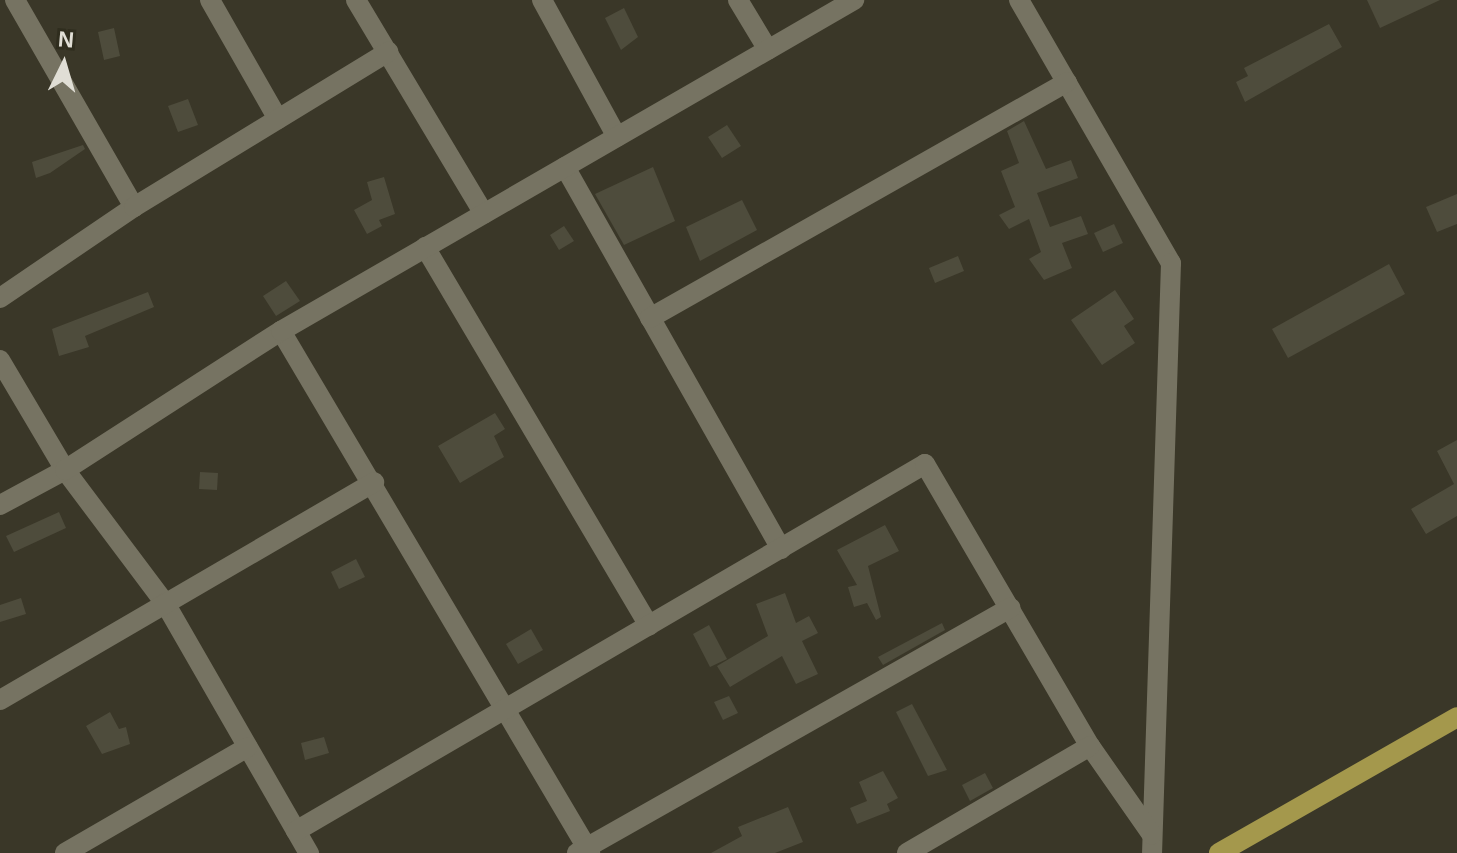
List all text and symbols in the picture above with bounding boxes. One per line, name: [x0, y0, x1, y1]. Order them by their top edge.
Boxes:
north arrow: [24, 24, 104, 104]
text: N: [57, 26, 75, 53]

